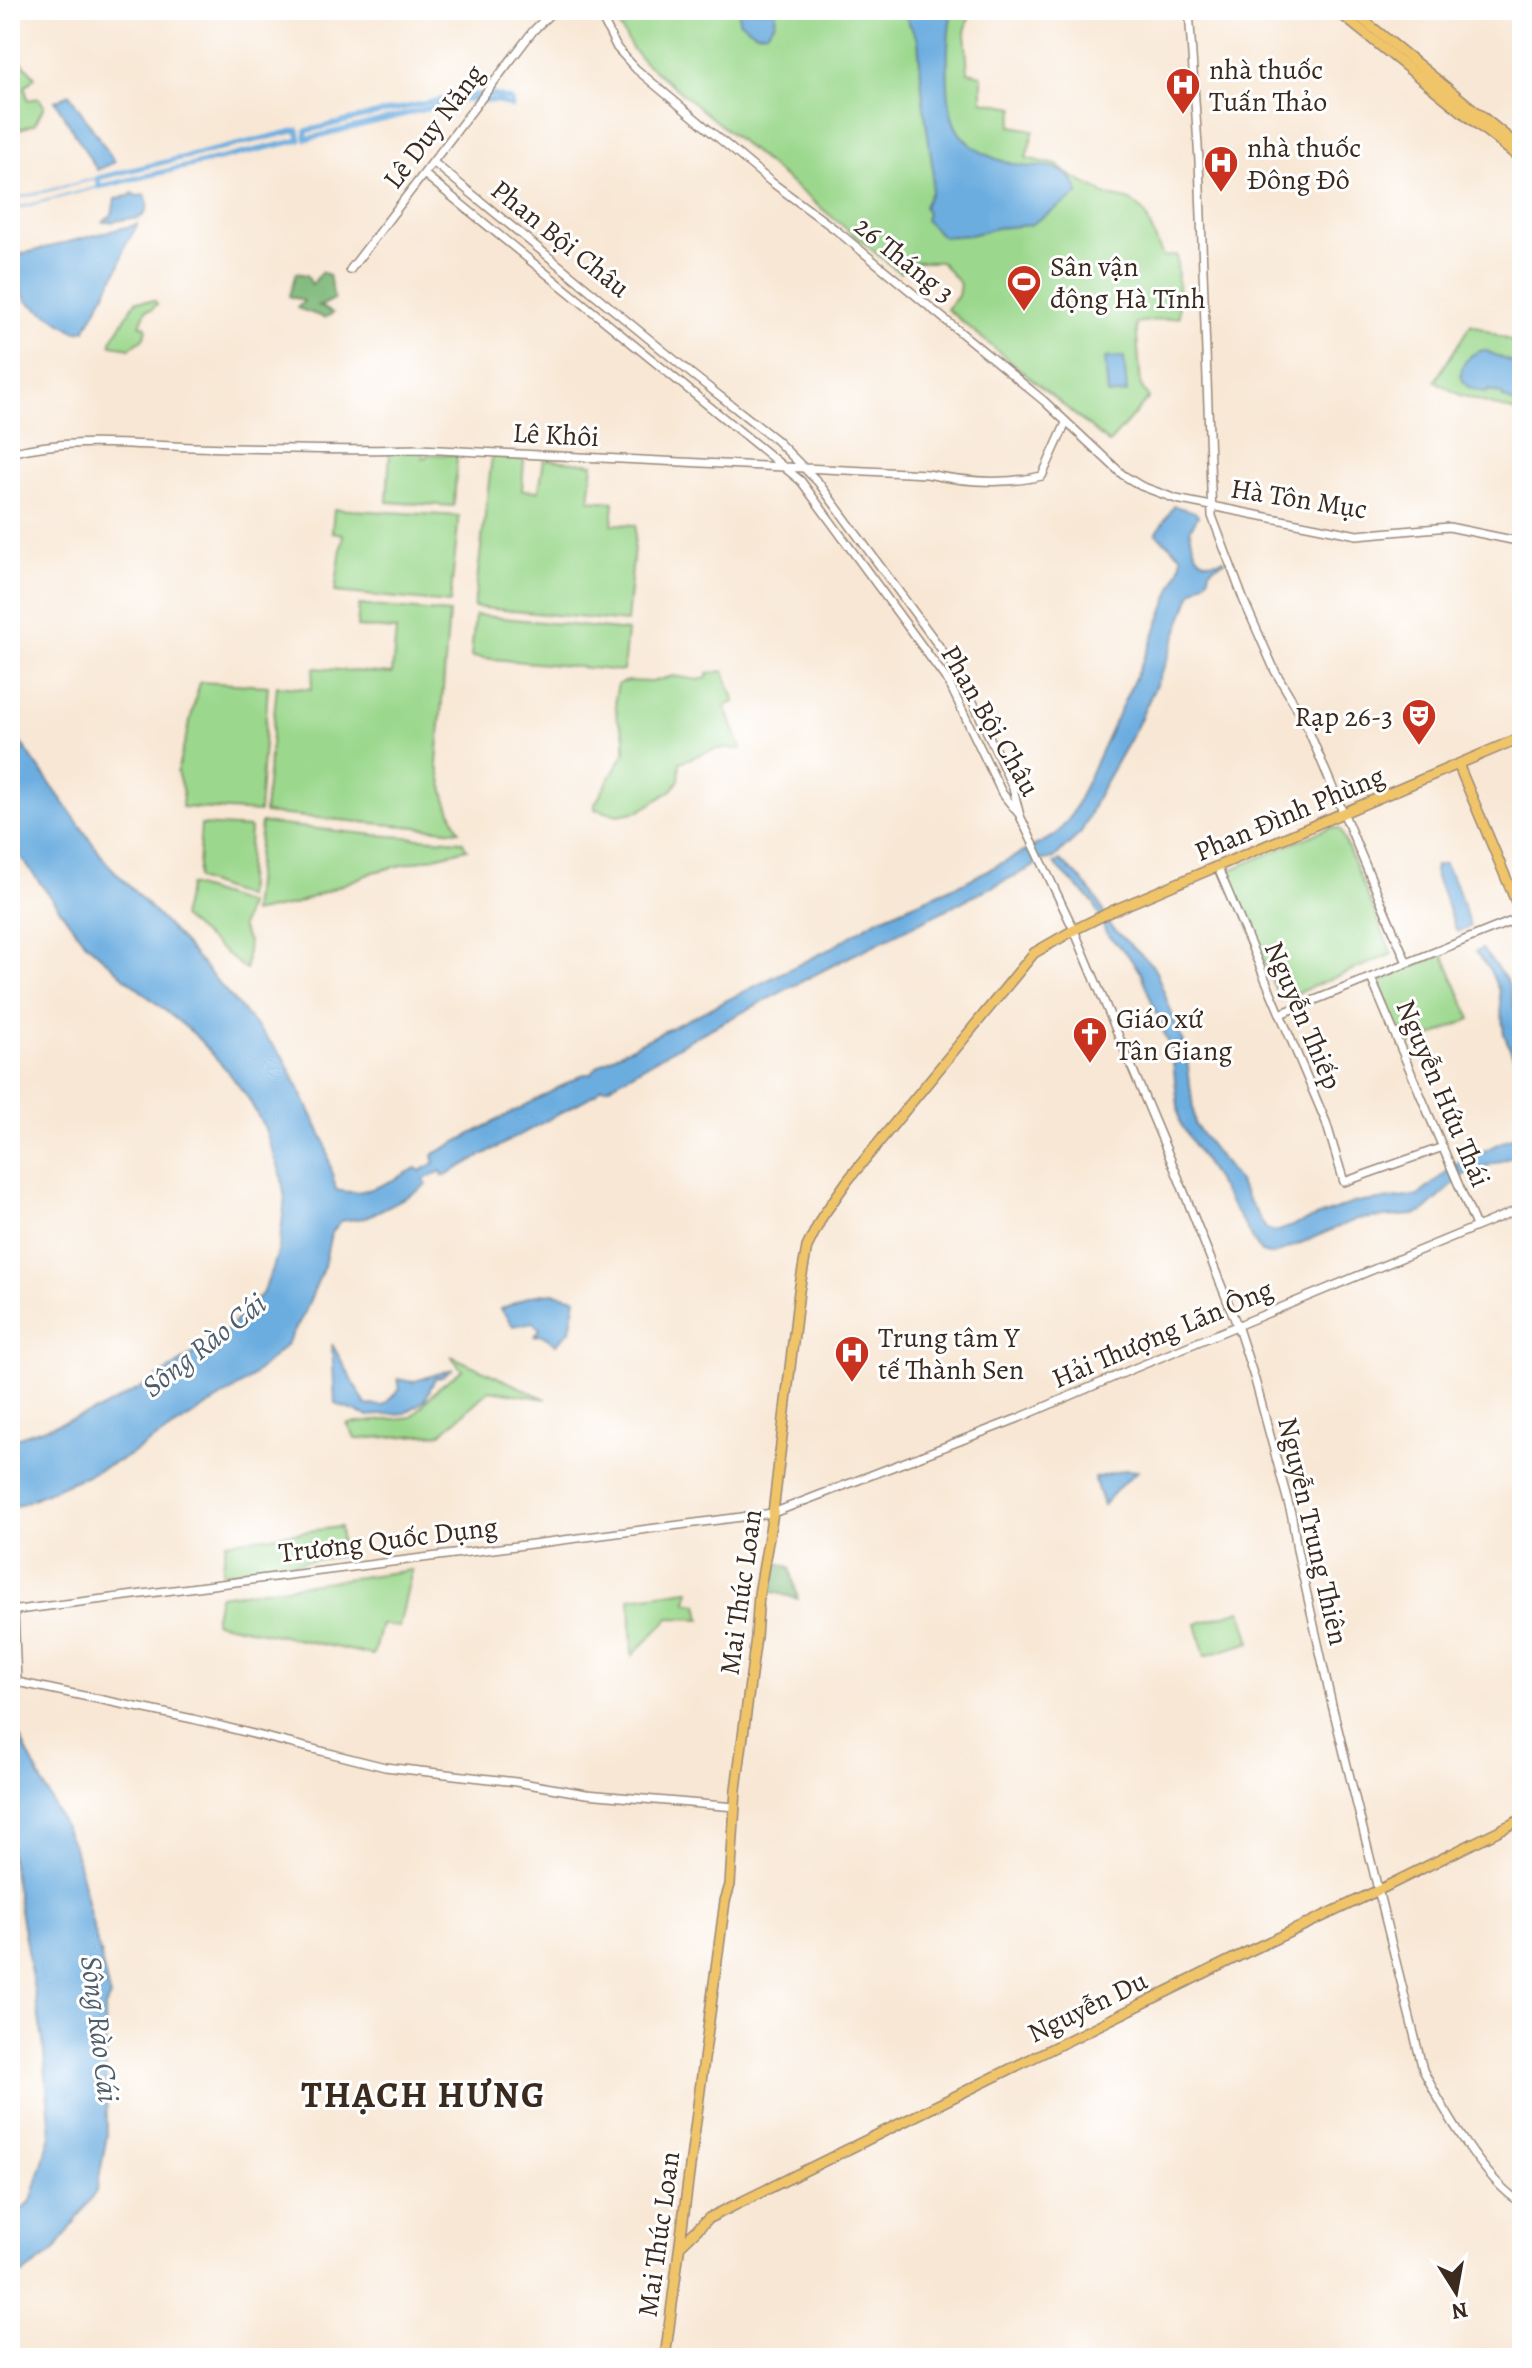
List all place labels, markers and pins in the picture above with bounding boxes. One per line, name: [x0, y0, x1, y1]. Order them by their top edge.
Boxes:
place label: nhà thuốc Tuấn Thảo: [1209, 51, 1327, 121]
hospital icon: nhà thuốc Tuấn Thảo: [1164, 66, 1202, 116]
place label: nhà thuốc Đông Đô: [1247, 129, 1361, 199]
hospital icon: nhà thuốc Đông Đô: [1202, 144, 1240, 194]
place label: Sân vận động Hà Tĩnh: [1050, 248, 1206, 318]
sports icon: Sân vận động Hà Tĩnh: [1005, 263, 1043, 313]
theatre icon: Rạp 26-3: [1400, 697, 1438, 747]
place label: Rạp 26-3: [1295, 698, 1393, 736]
place label: Giáo xứ Tân Giang: [1116, 1000, 1232, 1070]
church icon: Giáo xứ Tân Giang: [1071, 1015, 1109, 1065]
place label: Trung tâm Y tế Thành Sen: [878, 1319, 1024, 1389]
hospital icon: Trung tâm Y tế Thành Sen: [833, 1334, 871, 1384]

